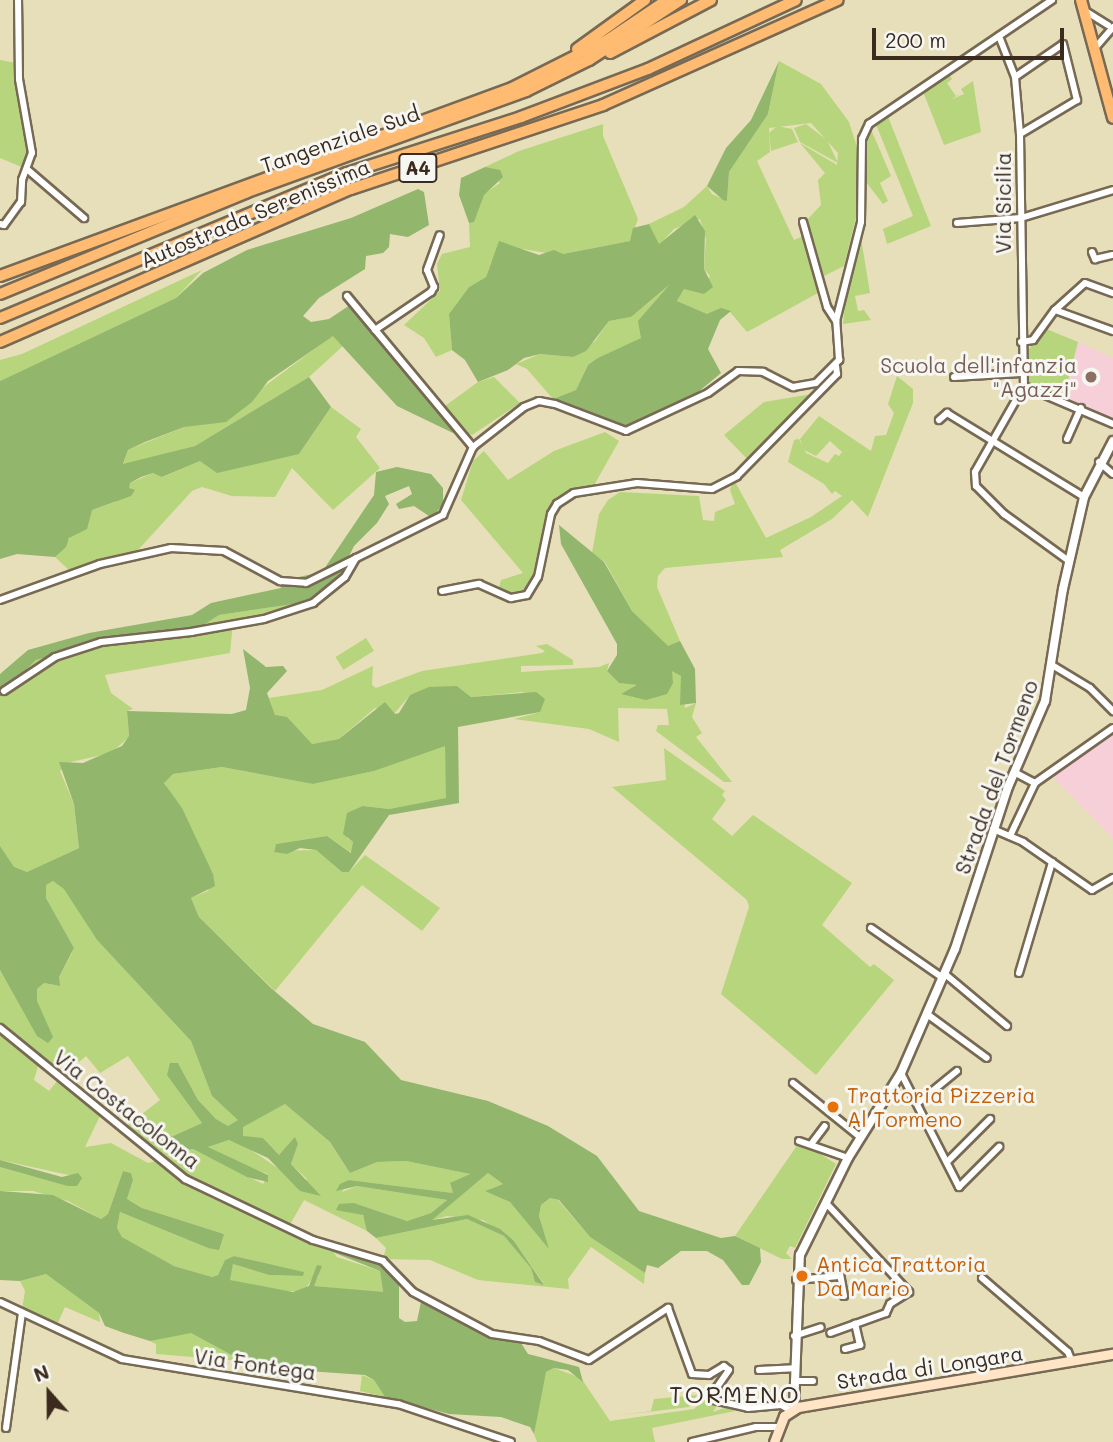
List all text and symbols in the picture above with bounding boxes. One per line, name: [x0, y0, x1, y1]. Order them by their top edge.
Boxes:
scale bar: [875, 14, 1068, 58]
text: 200 m: [885, 26, 946, 53]
street label: Tangenziale Sud: [257, 100, 423, 178]
road number: A4: [397, 152, 439, 184]
street label: Via Sicilia: [990, 152, 1016, 254]
street label: Autostrada Serenissima: [136, 153, 374, 273]
place label: Scuola dell'infanzia "Agazzi": [880, 352, 1077, 402]
marker: Scuola dell'infanzia "Agazzi": [1083, 369, 1099, 385]
street label: Strada del Tormeno: [949, 677, 1043, 877]
street label: Via Costacolonna: [49, 1044, 205, 1174]
place label: Trattoria Pizzeria Al Tormeno: [847, 1082, 1036, 1132]
marker: Trattoria Pizzeria Al Tormeno: [825, 1099, 841, 1115]
place label: Antica Trattoria Da Mario: [816, 1251, 986, 1301]
marker: Antica Trattoria Da Mario: [794, 1268, 810, 1284]
street label: Strada di Longara: [835, 1340, 1025, 1394]
street label: Via Fontega: [192, 1343, 318, 1385]
north arrow: [14, 1358, 84, 1428]
text: N: [30, 1359, 52, 1387]
district label: TORMENO: [670, 1380, 800, 1408]

